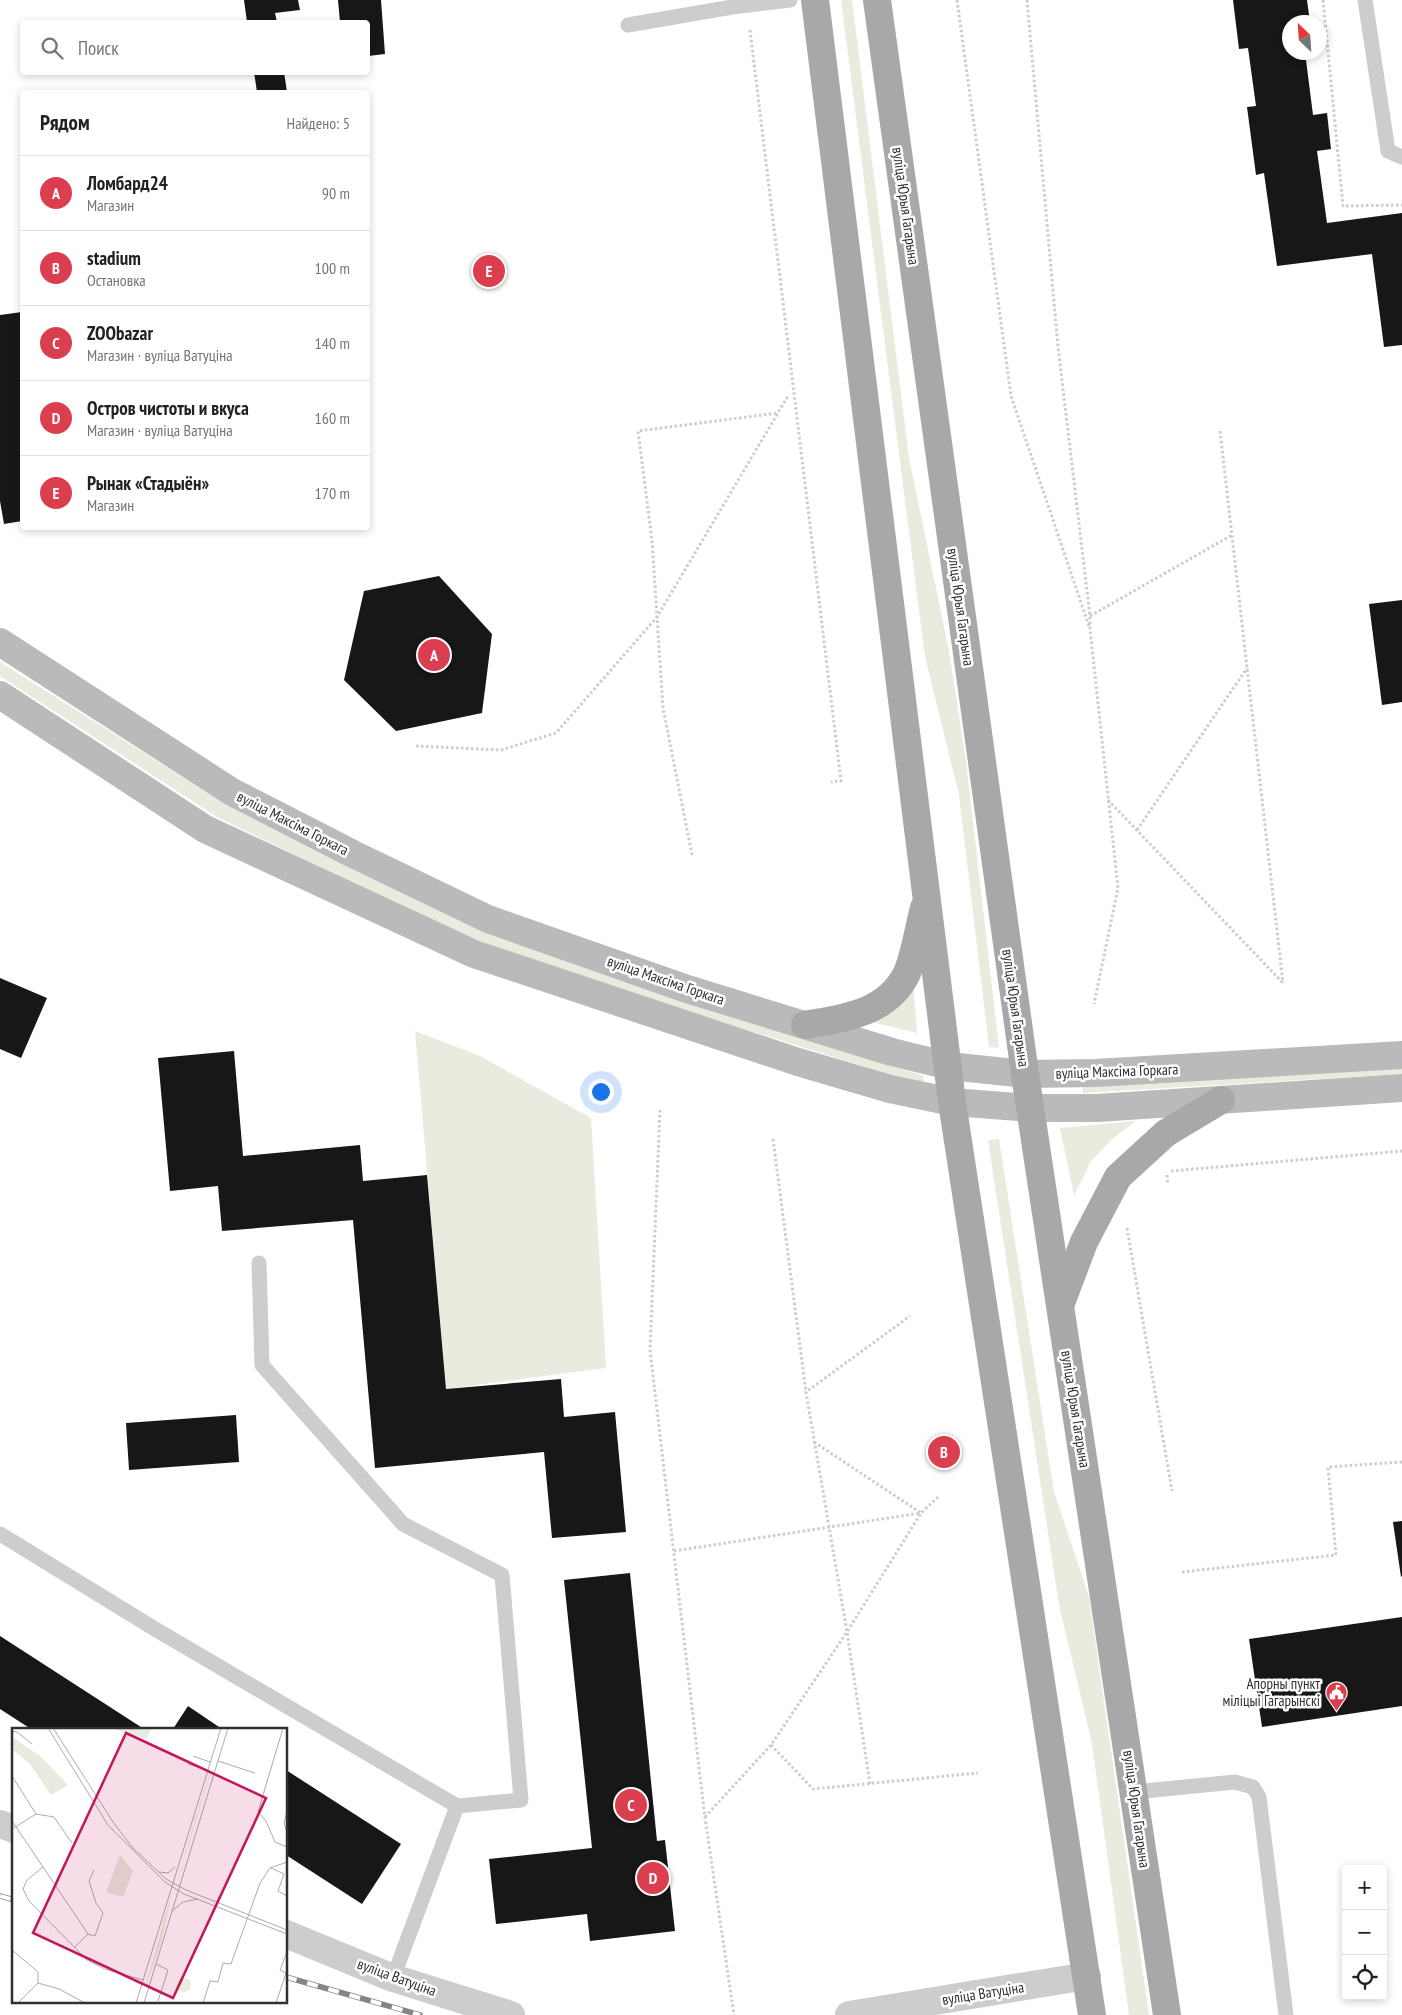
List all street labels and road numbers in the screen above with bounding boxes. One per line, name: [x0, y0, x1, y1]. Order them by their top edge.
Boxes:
street label: вуліца Юрыя Гагарына: [888, 146, 924, 266]
street label: вуліца Юрыя Гагарына: [943, 547, 979, 667]
street label: вуліца Максіма Горкага: [234, 787, 352, 859]
street label: вуліца Юрыя Гагарына: [998, 948, 1034, 1068]
street label: вуліца Максіма Горкага: [605, 951, 727, 1009]
street label: вуліца Максіма Горкага: [1055, 1059, 1179, 1083]
street label: вуліца Юрыя Гагарына: [1057, 1349, 1095, 1469]
street label: вуліца Юрыя Гагарына: [1119, 1749, 1155, 1869]
street label: вуліца Ватуціна: [355, 1954, 439, 2000]
street label: вуліца Ватуціна: [941, 1977, 1025, 2009]

